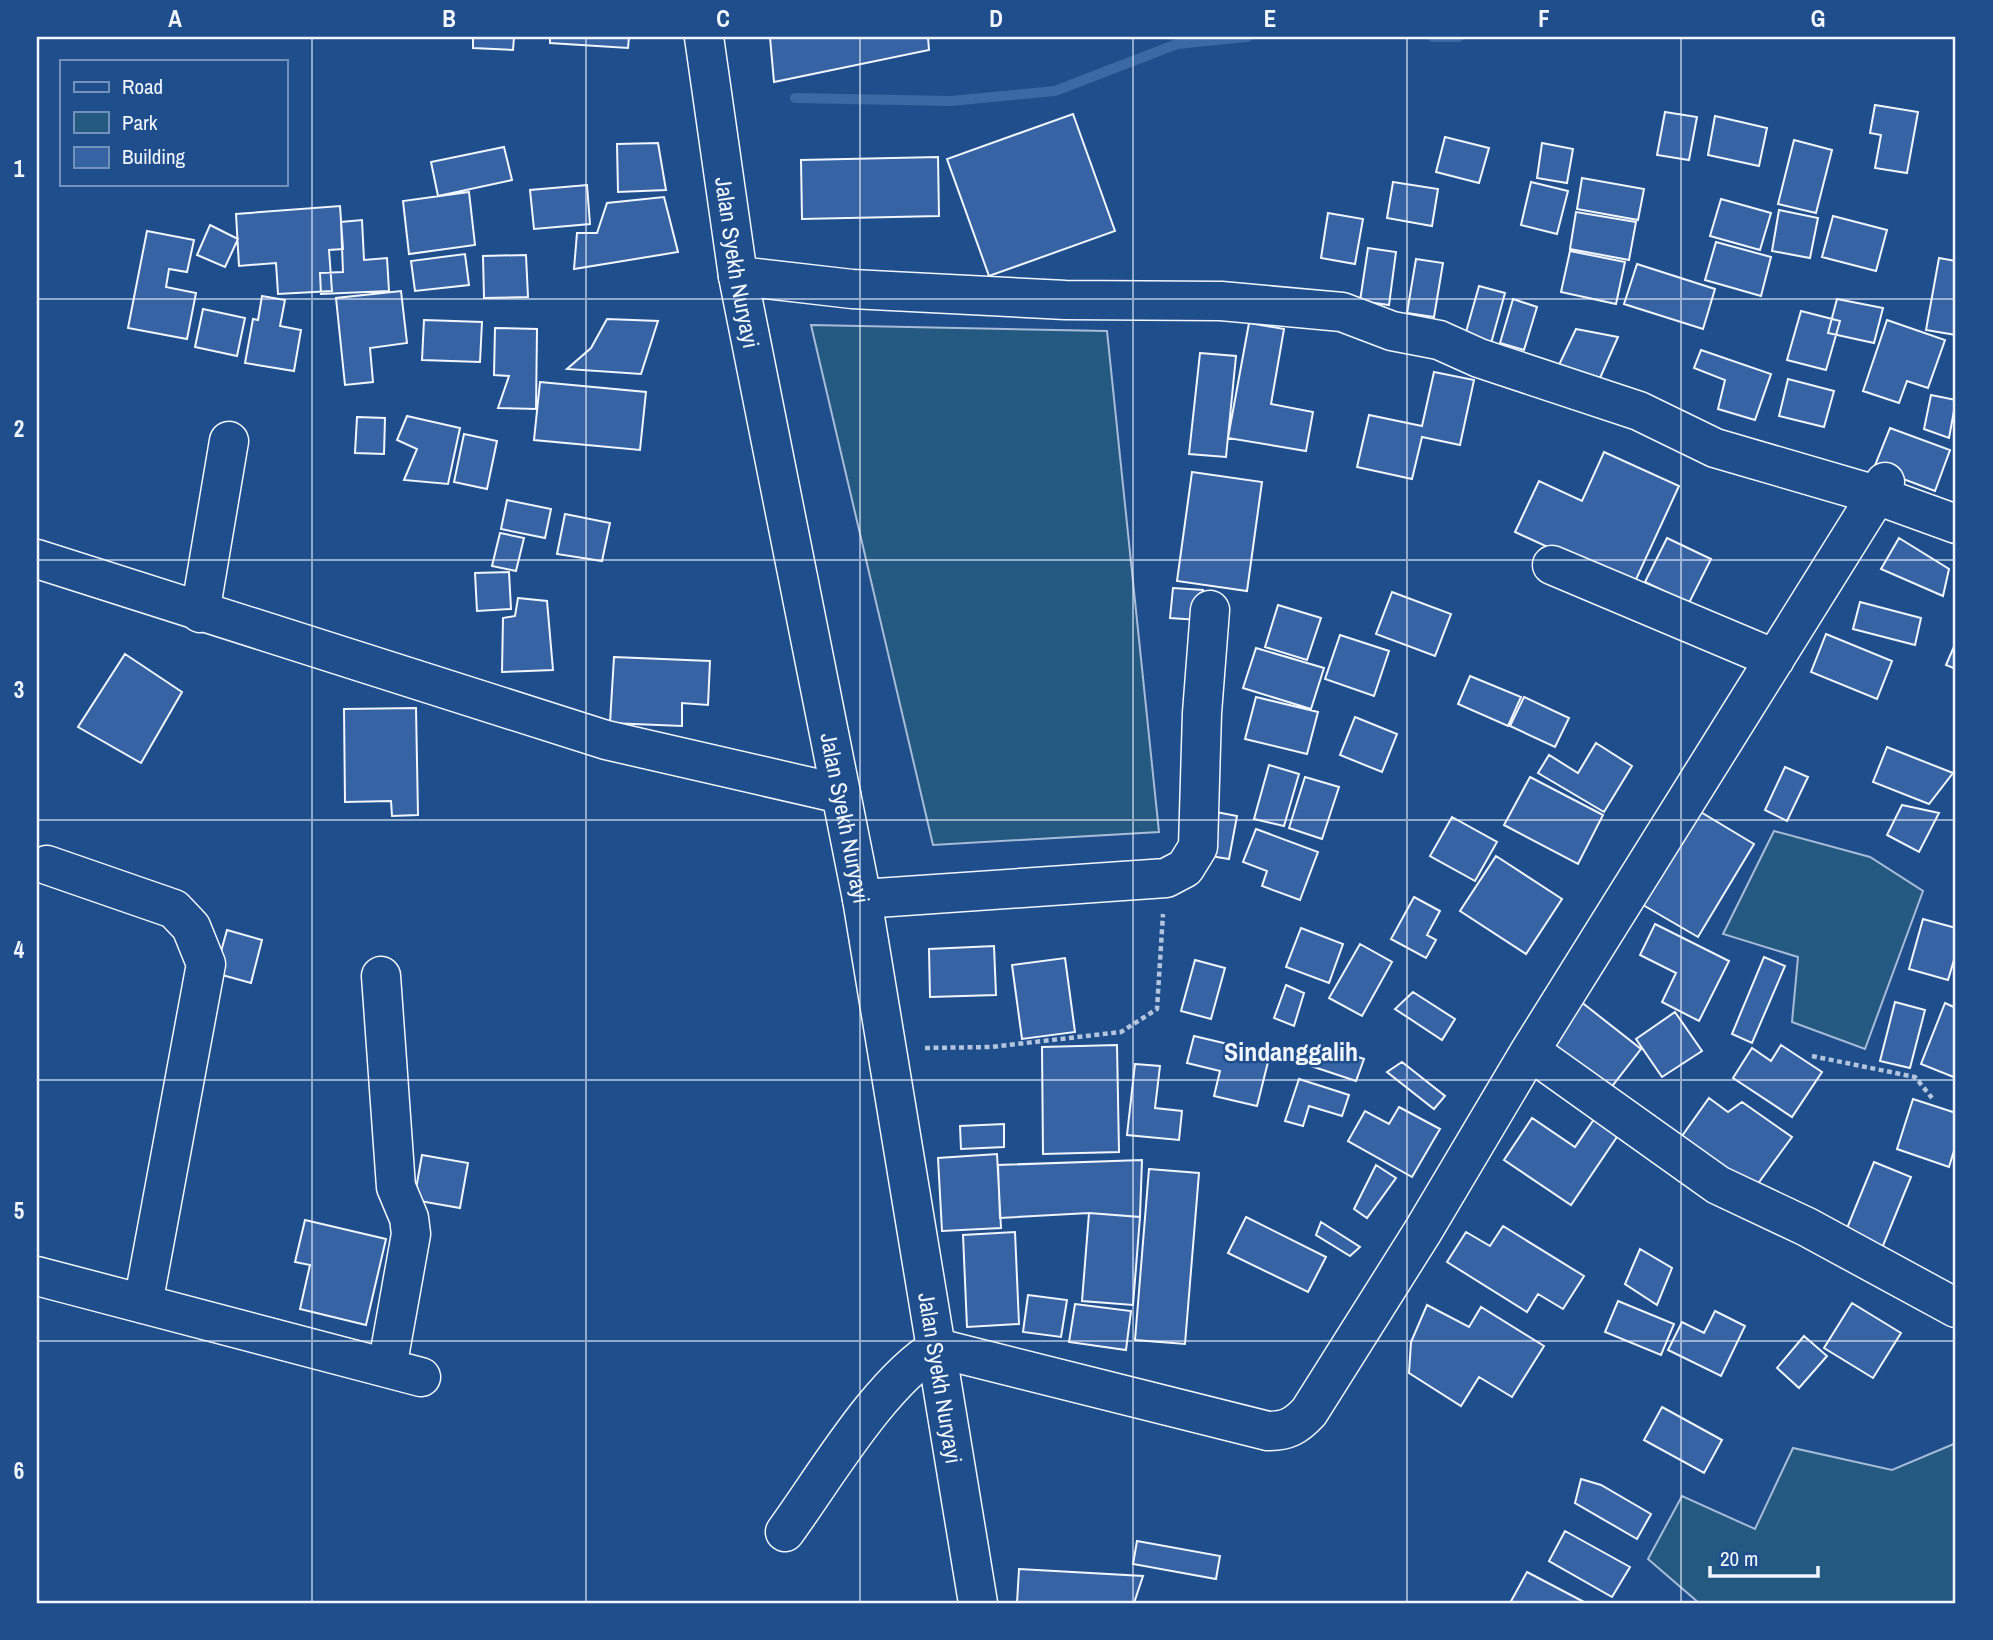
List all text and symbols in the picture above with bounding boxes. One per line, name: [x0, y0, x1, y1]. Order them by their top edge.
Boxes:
text: A: [168, 3, 182, 34]
text: B: [442, 3, 456, 34]
text: C: [716, 3, 730, 34]
text: D: [989, 3, 1003, 34]
text: E: [1264, 3, 1276, 34]
text: F: [1538, 3, 1550, 34]
text: G: [1811, 3, 1825, 34]
legend: [60, 60, 287, 186]
text: Road: [122, 72, 163, 101]
text: Park: [122, 108, 158, 137]
text: Building: [122, 142, 186, 171]
text: 1: [14, 153, 25, 184]
street label: Jalan Syekh Nuryayi: [709, 175, 767, 351]
text: 2: [14, 413, 24, 444]
text: 3: [14, 674, 24, 705]
street label: Jalan Syekh Nuryayi: [814, 730, 878, 905]
text: 4: [14, 934, 25, 965]
district label: Sindanggalih: [1224, 1034, 1358, 1069]
text: 5: [14, 1195, 24, 1226]
street label: Jalan Syekh Nuryayi: [912, 1290, 970, 1466]
text: 6: [14, 1455, 24, 1486]
scale bar: [1710, 1535, 1818, 1579]
text: 20 m: [1720, 1544, 1758, 1573]

